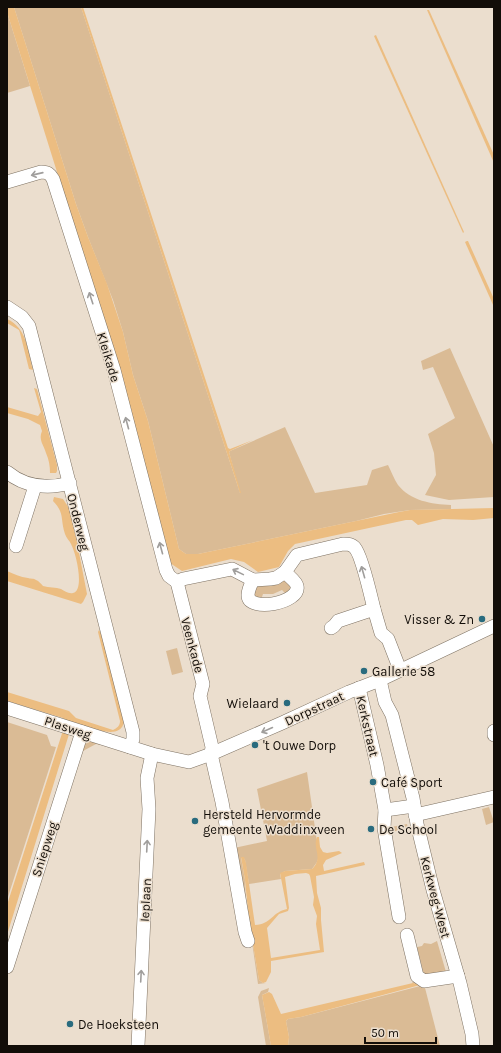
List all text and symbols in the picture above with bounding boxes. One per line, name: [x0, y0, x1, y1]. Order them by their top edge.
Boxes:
one-way arrow: [31, 170, 44, 178]
one-way arrow: [87, 291, 94, 304]
street label: Kleikade: [94, 331, 123, 384]
one-way arrow: [123, 416, 131, 429]
street label: Onderweg: [64, 492, 93, 553]
one-way arrow: [156, 542, 164, 555]
one-way arrow: [359, 566, 367, 579]
one-way arrow: [232, 568, 244, 575]
place label: Visser & Zn: [404, 612, 474, 627]
marker: Visser & Zn: [477, 614, 487, 624]
street label: Veenkade: [178, 616, 207, 675]
place label: Gallerie 58: [372, 664, 435, 679]
marker: Gallerie 58: [359, 666, 369, 676]
street label: Dorpstraat: [282, 688, 346, 729]
street label: Kerkstraat: [353, 694, 382, 758]
place label: Wielaard: [226, 696, 279, 711]
marker: Wielaard: [282, 698, 292, 708]
street label: Plasweg: [43, 713, 94, 742]
one-way arrow: [262, 726, 274, 734]
place label: 't Ouwe Dorp: [263, 738, 336, 753]
marker: 't Ouwe Dorp: [250, 740, 260, 750]
place label: Café Sport: [381, 775, 443, 790]
marker: Café Sport: [368, 777, 378, 787]
place label: Hersteld Hervormde gemeente Waddinxveen: [203, 807, 345, 837]
marker: Hersteld Hervormde gemeente Waddinxveen: [190, 816, 200, 826]
street label: Sniepweg: [28, 819, 61, 879]
place label: De School: [379, 822, 438, 837]
marker: De School: [366, 824, 376, 834]
one-way arrow: [144, 840, 151, 853]
street label: Kerkweg-West: [417, 855, 454, 940]
street label: Ieplaan: [137, 878, 154, 922]
one-way arrow: [138, 970, 145, 983]
place label: De Hoeksteen: [78, 1017, 159, 1032]
marker: De Hoeksteen: [65, 1019, 75, 1029]
scale bar: [365, 1019, 436, 1045]
text: 50 m: [371, 1026, 399, 1040]

